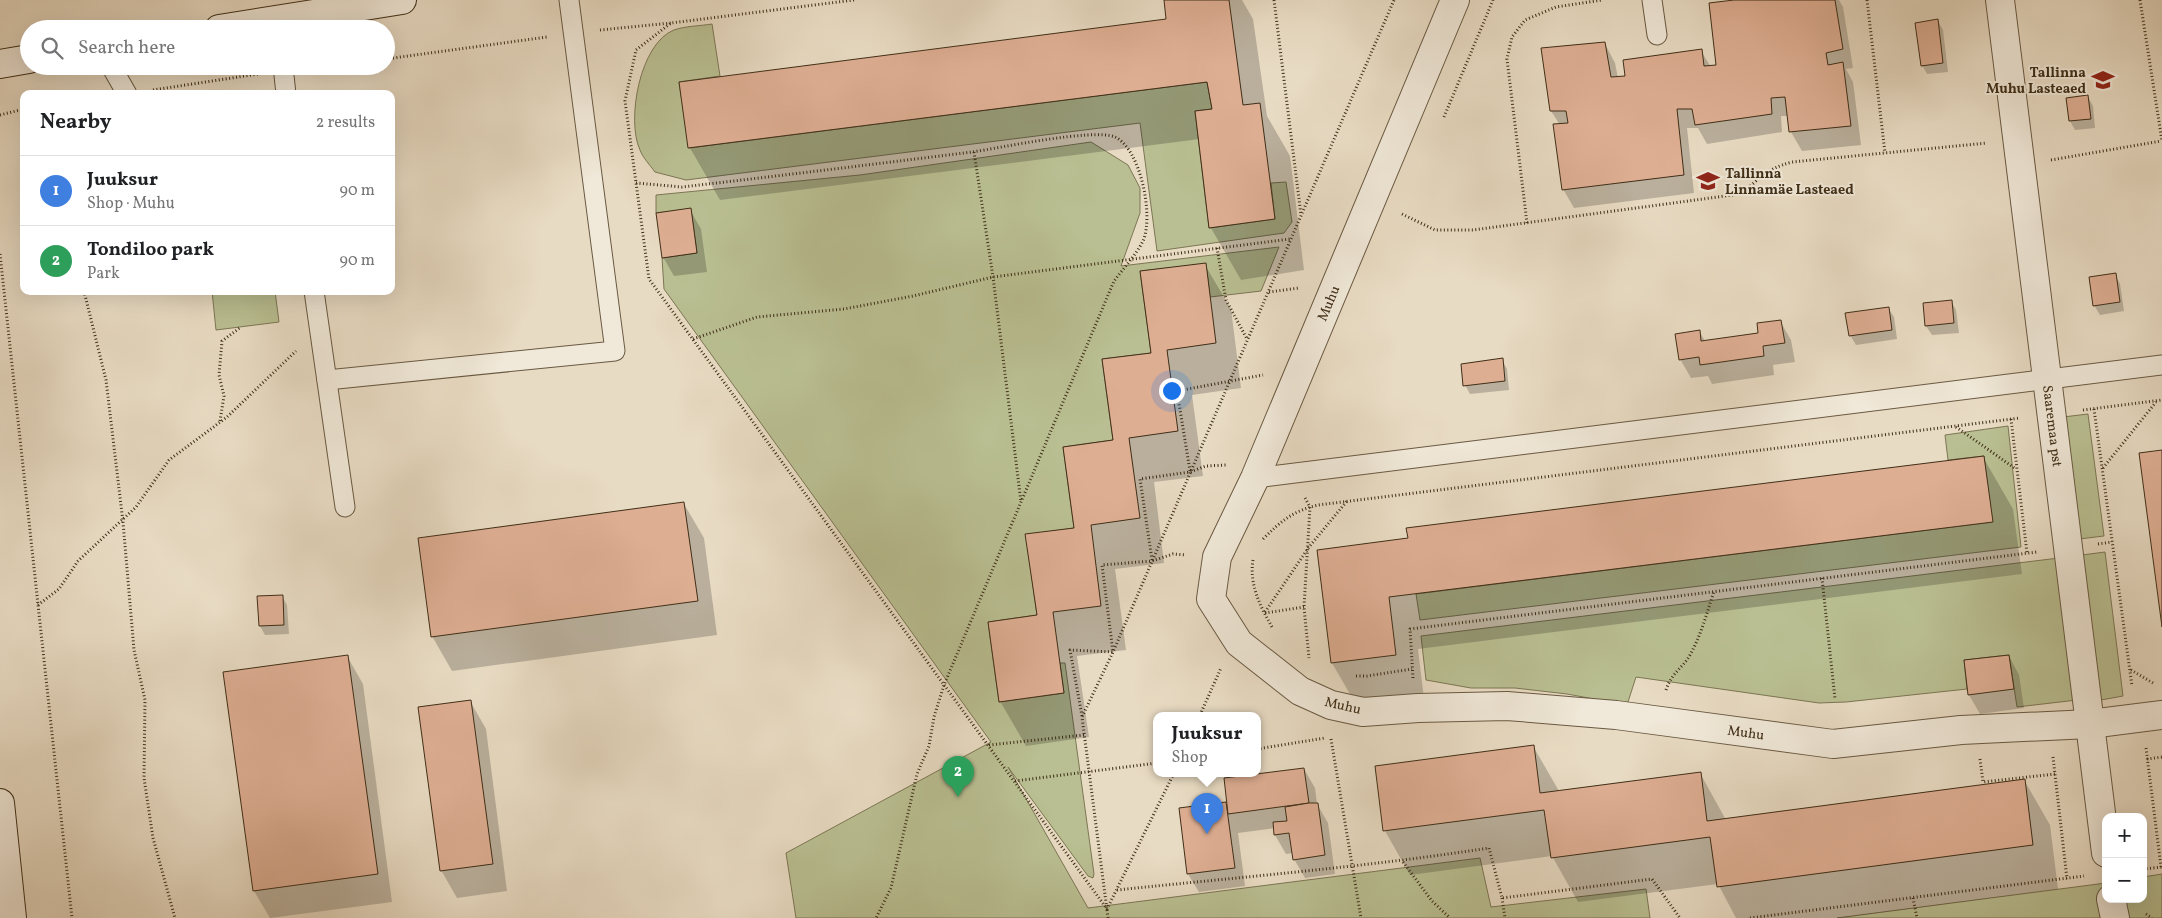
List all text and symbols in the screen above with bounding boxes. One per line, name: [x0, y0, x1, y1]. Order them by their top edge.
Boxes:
search box: [20, 20, 395, 75]
icon: search: [38, 34, 66, 62]
text: Search here: [78, 35, 175, 61]
place label: Tallinna Muhu Lasteaed: [1986, 64, 2086, 99]
school or university icon: Tallinna Muhu Lasteaed: [2090, 67, 2116, 93]
text: Nearby: [40, 108, 111, 137]
text: 2 results: [316, 112, 375, 134]
place label: Tallinna Linnamäe Lasteaed: [1725, 165, 1854, 200]
text: Juuksur: [87, 167, 158, 193]
school or university icon: Tallinna Linnamäe Lasteaed: [1695, 168, 1721, 194]
text: 1: [53, 180, 59, 202]
text: 90 m: [339, 180, 375, 202]
text: Shop · Muhu: [87, 193, 175, 215]
text: Tondiloo park: [87, 237, 214, 263]
text: 2: [52, 250, 60, 272]
text: 90 m: [339, 250, 375, 272]
text: Park: [87, 263, 120, 285]
street label: Muhu: [1313, 283, 1345, 324]
your location: [1159, 378, 1185, 404]
street label: Saaremaa pst: [2037, 384, 2066, 468]
street label: Muhu: [1323, 693, 1363, 720]
popup: [1153, 712, 1261, 777]
text: Juuksur: [1172, 721, 1242, 747]
street label: Muhu: [1726, 722, 1765, 745]
text: Shop: [1172, 747, 1208, 769]
pin: 2: [942, 756, 974, 797]
pin: 1: [1191, 793, 1223, 834]
map controls: [2102, 813, 2147, 903]
button: +: [2102, 813, 2147, 858]
button: −: [2102, 858, 2147, 903]

